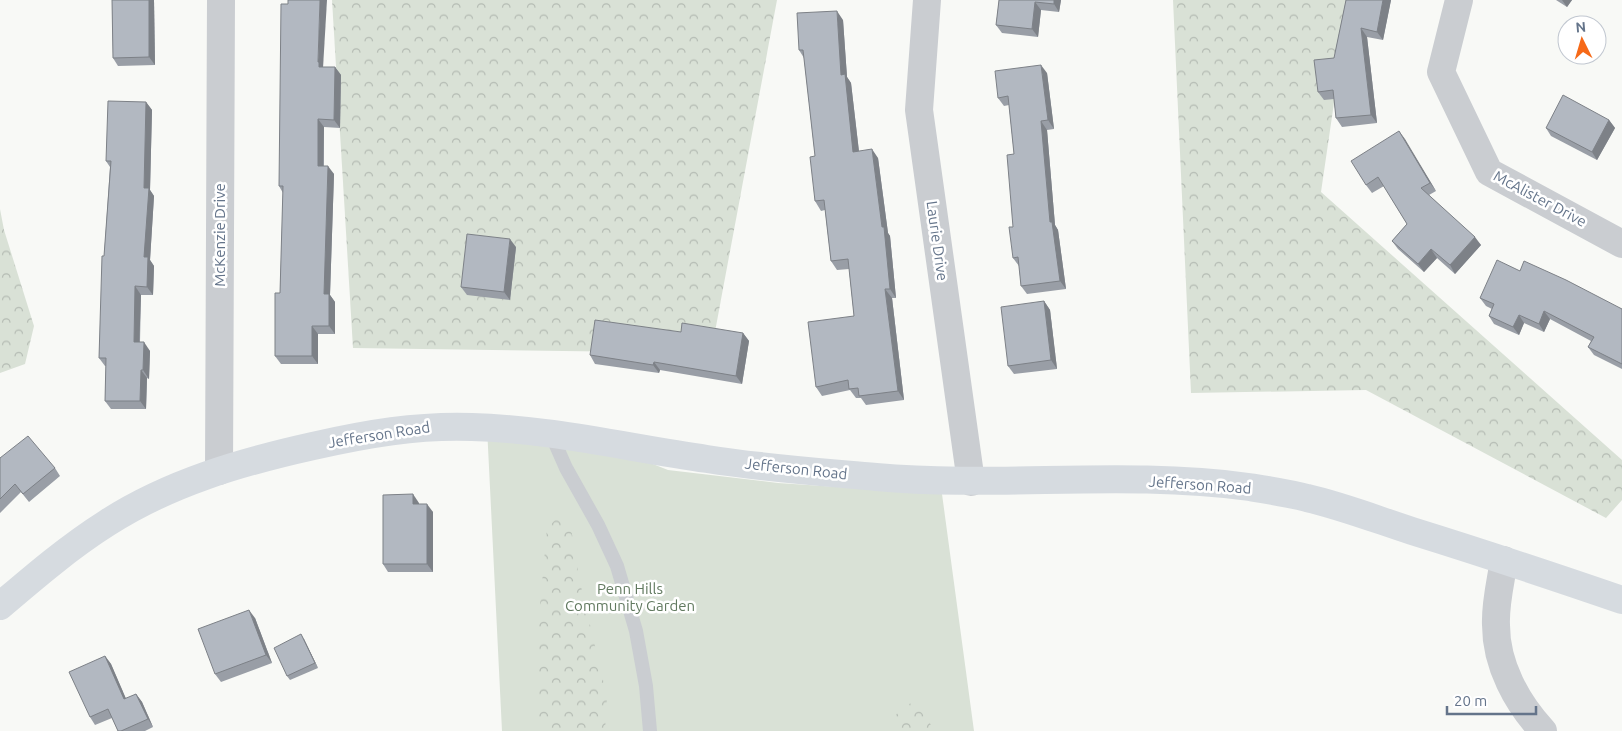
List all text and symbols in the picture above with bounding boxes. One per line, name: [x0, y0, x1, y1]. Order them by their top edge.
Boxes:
north arrow: [1557, 15, 1607, 65]
text: N: [1575, 19, 1587, 35]
street label: McAlister Drive: [1491, 167, 1590, 230]
street label: McKenzie Drive: [211, 183, 228, 287]
street label: Laurie Drive: [923, 200, 952, 282]
street label: Jefferson Road: [327, 418, 431, 451]
street label: Jefferson Road: [744, 455, 848, 482]
street label: Jefferson Road: [1148, 472, 1252, 497]
park label: Penn Hills Community Garden: [565, 580, 695, 614]
scale bar: [1447, 684, 1536, 716]
text: 20 m: [1454, 692, 1487, 709]

